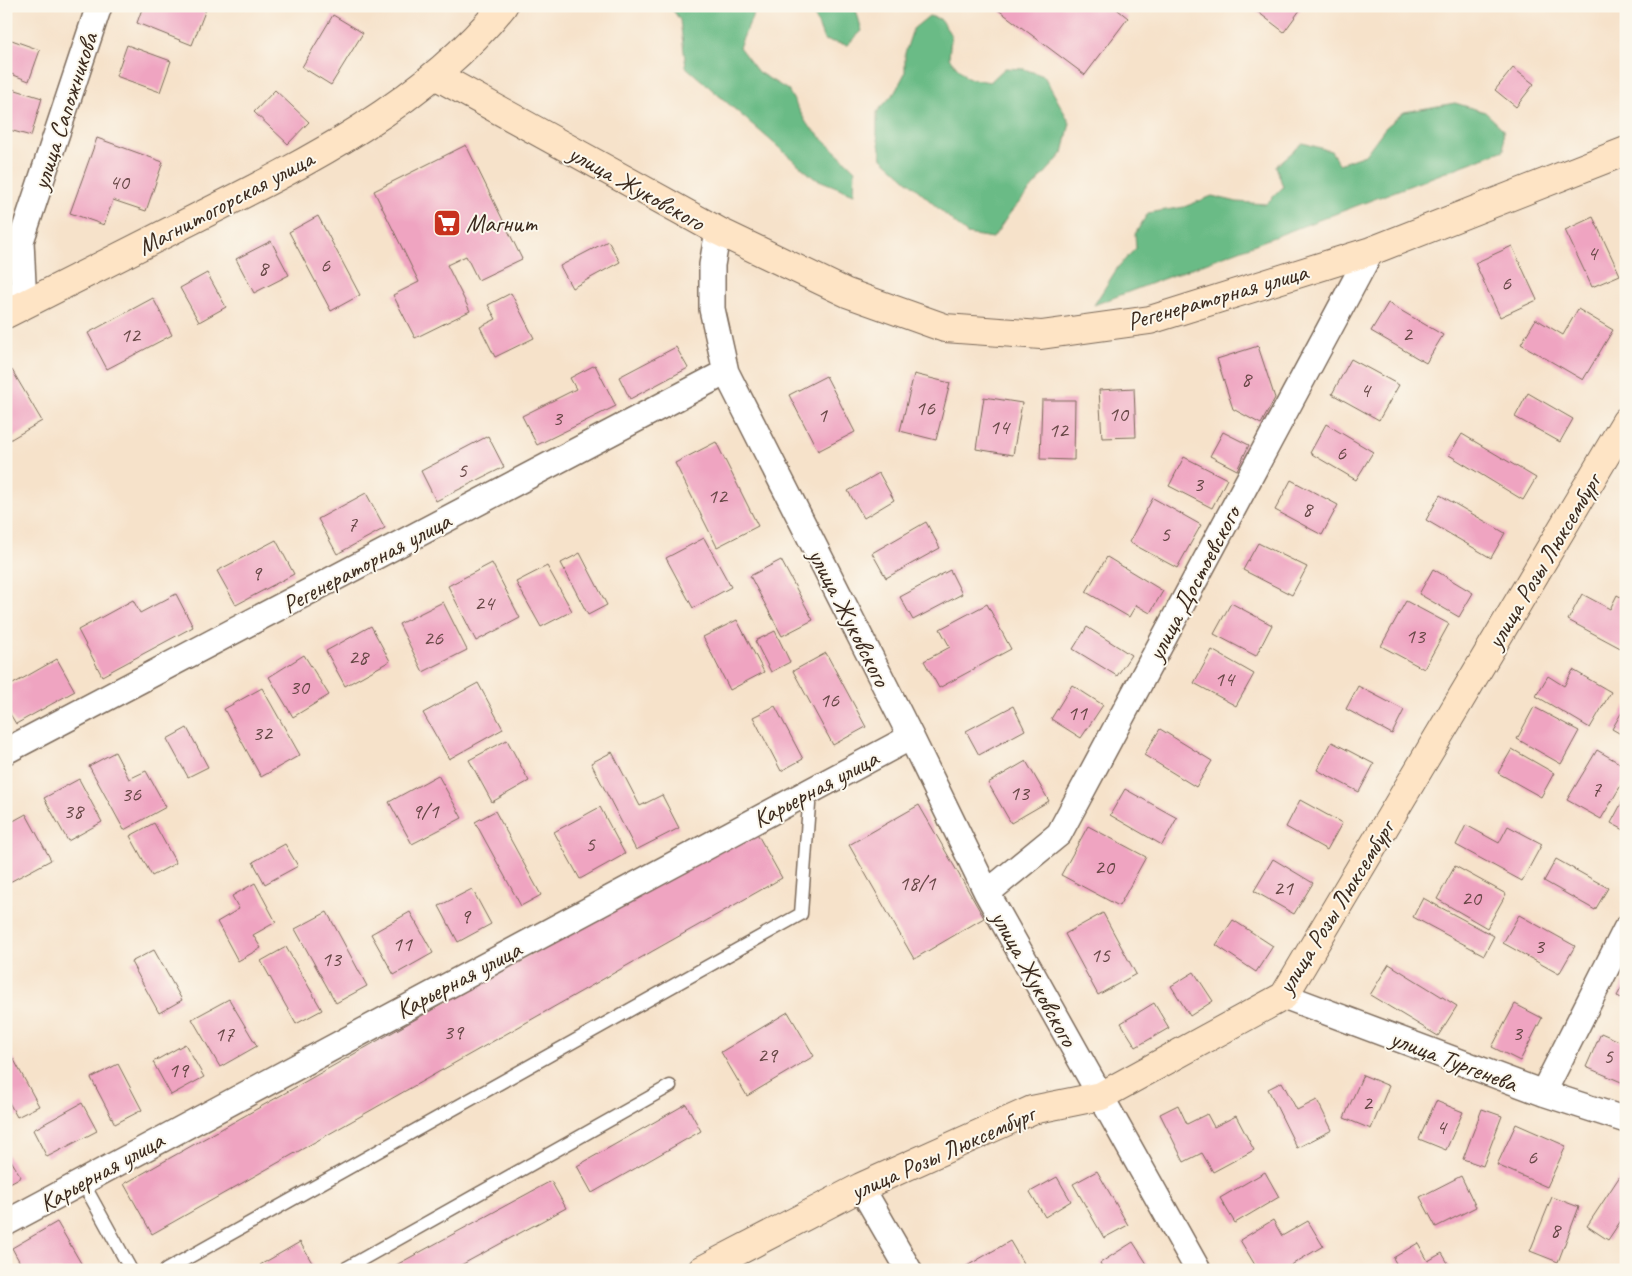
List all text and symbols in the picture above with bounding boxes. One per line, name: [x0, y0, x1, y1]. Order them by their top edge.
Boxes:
street label: улица Сапожникова: [24, 27, 106, 196]
street label: улица Жуковского: [561, 136, 711, 239]
street label: Магнитогорская улица: [132, 142, 321, 263]
house number: 40: [109, 168, 131, 196]
supermarket icon: Магнит: [432, 208, 462, 238]
place label: Магнит: [466, 208, 538, 240]
house number: 4: [1587, 239, 1599, 267]
house number: 6: [320, 251, 331, 279]
house number: 8: [258, 254, 270, 282]
street label: Регенераторная улица: [1123, 255, 1313, 338]
house number: 6: [1501, 269, 1512, 297]
house number: 2: [1402, 320, 1414, 348]
house number: 12: [120, 321, 142, 349]
house number: 8: [1241, 365, 1253, 393]
house number: 4: [1360, 376, 1372, 404]
house number: 16: [915, 394, 936, 422]
house number: 10: [1108, 400, 1130, 428]
house number: 1: [817, 401, 828, 429]
house number: 3: [552, 404, 564, 432]
house number: 14: [989, 413, 1011, 441]
house number: 12: [1048, 416, 1070, 444]
house number: 6: [1336, 439, 1347, 467]
house number: 5: [457, 456, 468, 484]
street label: улица Розы Люксембург: [1478, 466, 1610, 656]
house number: 3: [1193, 470, 1205, 498]
house number: 12: [707, 482, 729, 510]
house number: 8: [1302, 495, 1314, 523]
street label: улица Достоевского: [1139, 498, 1249, 668]
street label: Регенераторная улица: [277, 504, 458, 621]
house number: 7: [347, 510, 358, 538]
house number: 5: [1160, 520, 1171, 548]
street label: улица Жуковского: [800, 541, 898, 693]
house number: 9: [251, 559, 263, 587]
house number: 24: [474, 589, 496, 617]
house number: 13: [1405, 622, 1427, 650]
house number: 26: [423, 624, 444, 652]
house number: 28: [348, 643, 370, 671]
house number: 14: [1214, 665, 1236, 693]
house number: 30: [289, 673, 311, 701]
house number: 16: [819, 686, 840, 714]
house number: 11: [1067, 699, 1088, 727]
house number: 32: [252, 719, 274, 747]
street label: Карьерная улица: [747, 741, 886, 835]
house number: 7: [1591, 775, 1602, 803]
house number: 13: [1009, 779, 1031, 807]
house number: 36: [121, 780, 142, 808]
house number: 38: [63, 797, 85, 825]
house number: 9/1: [411, 797, 440, 825]
street label: улица Розы Люксембург: [1269, 812, 1404, 1002]
house number: 5: [585, 830, 596, 858]
house number: 20: [1094, 853, 1116, 881]
house number: 18/1: [899, 869, 937, 897]
house number: 21: [1273, 874, 1294, 902]
house number: 20: [1461, 884, 1483, 912]
house number: 9: [460, 902, 472, 930]
street label: улица Жуковского: [983, 903, 1085, 1053]
house number: 11: [392, 930, 413, 958]
street label: Карьерная улица: [390, 932, 529, 1026]
house number: 3: [1534, 932, 1546, 960]
house number: 15: [1090, 941, 1111, 969]
house number: 13: [321, 945, 343, 973]
house number: 39: [443, 1018, 465, 1046]
house number: 3: [1512, 1019, 1524, 1047]
house number: 17: [214, 1020, 235, 1048]
street label: улица Тургенева: [1384, 1021, 1523, 1100]
house number: 29: [757, 1041, 779, 1069]
house number: 5: [1603, 1042, 1614, 1070]
house number: 19: [168, 1056, 190, 1084]
house number: 2: [1362, 1089, 1374, 1117]
street label: улица Розы Люксембург: [844, 1097, 1042, 1209]
house number: 4: [1436, 1113, 1448, 1141]
street label: Карьерная улица: [34, 1124, 171, 1219]
house number: 6: [1527, 1143, 1538, 1171]
house number: 8: [1550, 1216, 1562, 1244]

